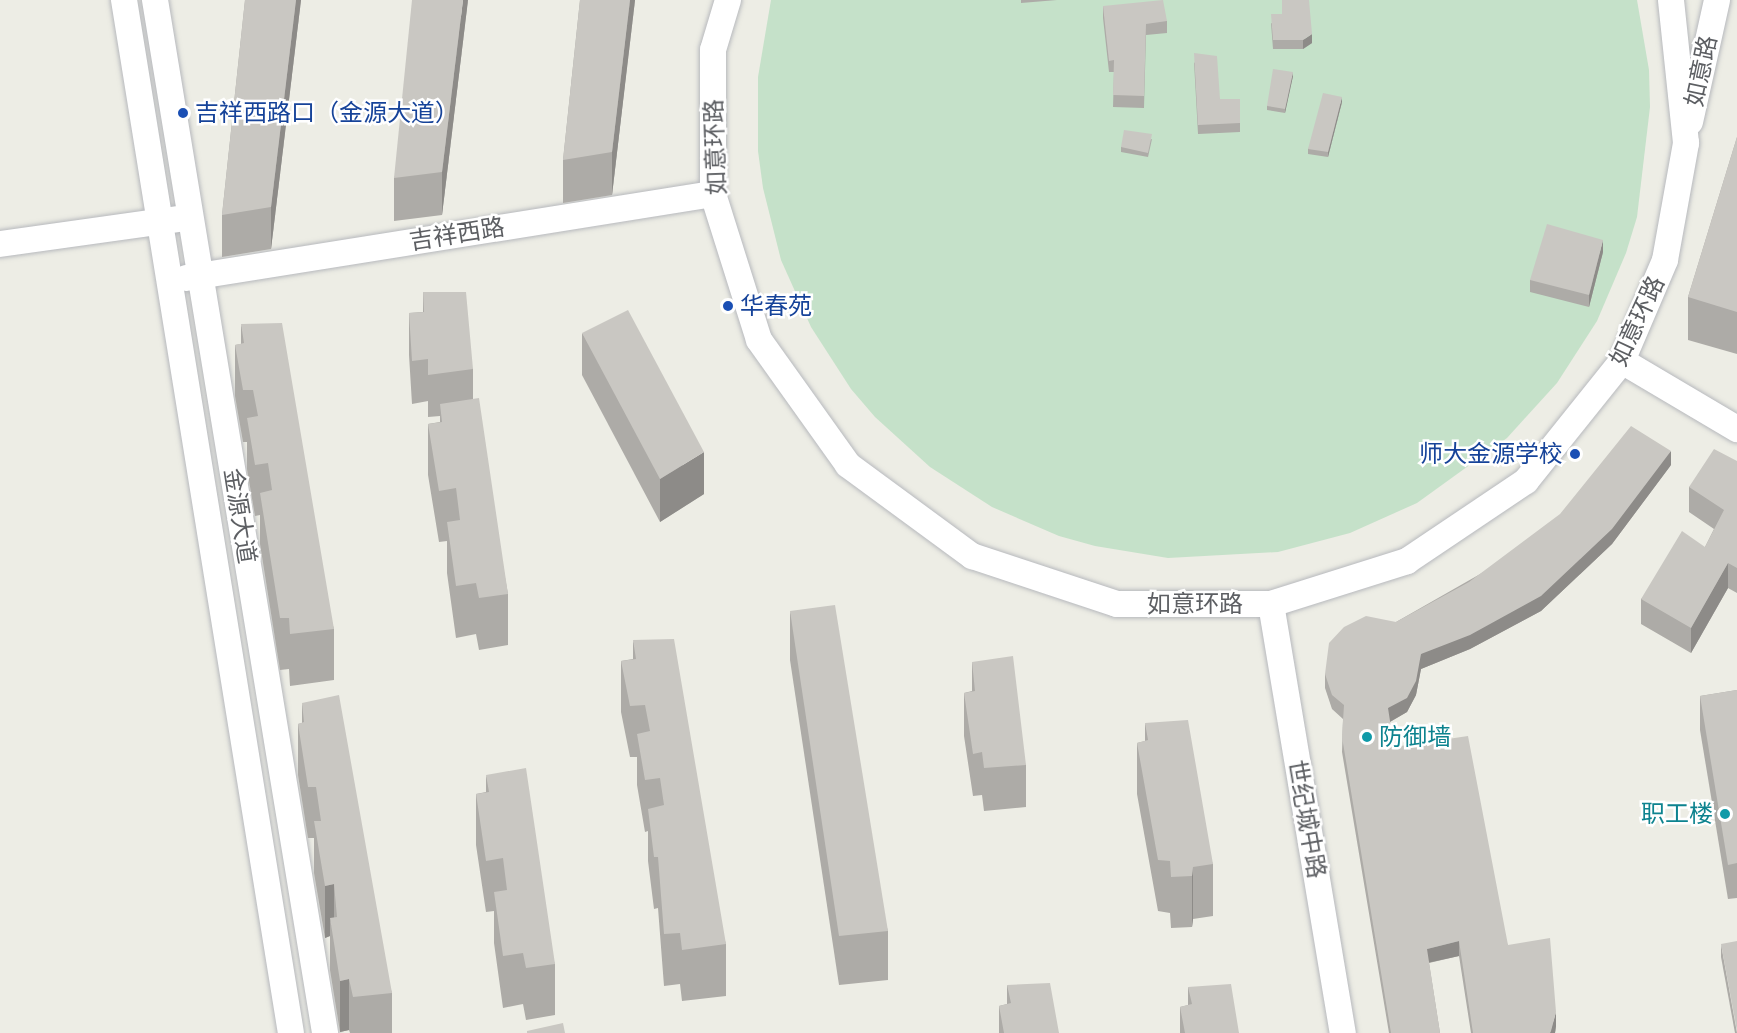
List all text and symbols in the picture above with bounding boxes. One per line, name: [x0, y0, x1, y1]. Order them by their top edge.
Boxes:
street label: 如意路: [1679, 33, 1723, 109]
place label: 吉祥西路口（金源大道）: [195, 99, 459, 127]
street label: 如意环路: [699, 99, 731, 195]
marker: 吉祥西路口（金源大道）: [176, 106, 190, 120]
street label: 吉祥西路: [407, 212, 507, 256]
street label: 如意环路: [1604, 271, 1670, 371]
place label: 华春苑: [740, 292, 812, 320]
marker: 华春苑: [721, 299, 735, 313]
place label: 师大金源学校: [1419, 440, 1563, 468]
marker: 师大金源学校: [1568, 447, 1582, 461]
street label: 金源大道: [218, 466, 262, 566]
street label: 如意环路: [1147, 590, 1243, 618]
place label: 防御墙: [1379, 723, 1451, 751]
marker: 防御墙: [1360, 730, 1374, 744]
street label: 世纪城中路: [1282, 757, 1332, 881]
place label: 职工楼: [1641, 800, 1713, 828]
marker: 职工楼: [1718, 807, 1732, 821]

